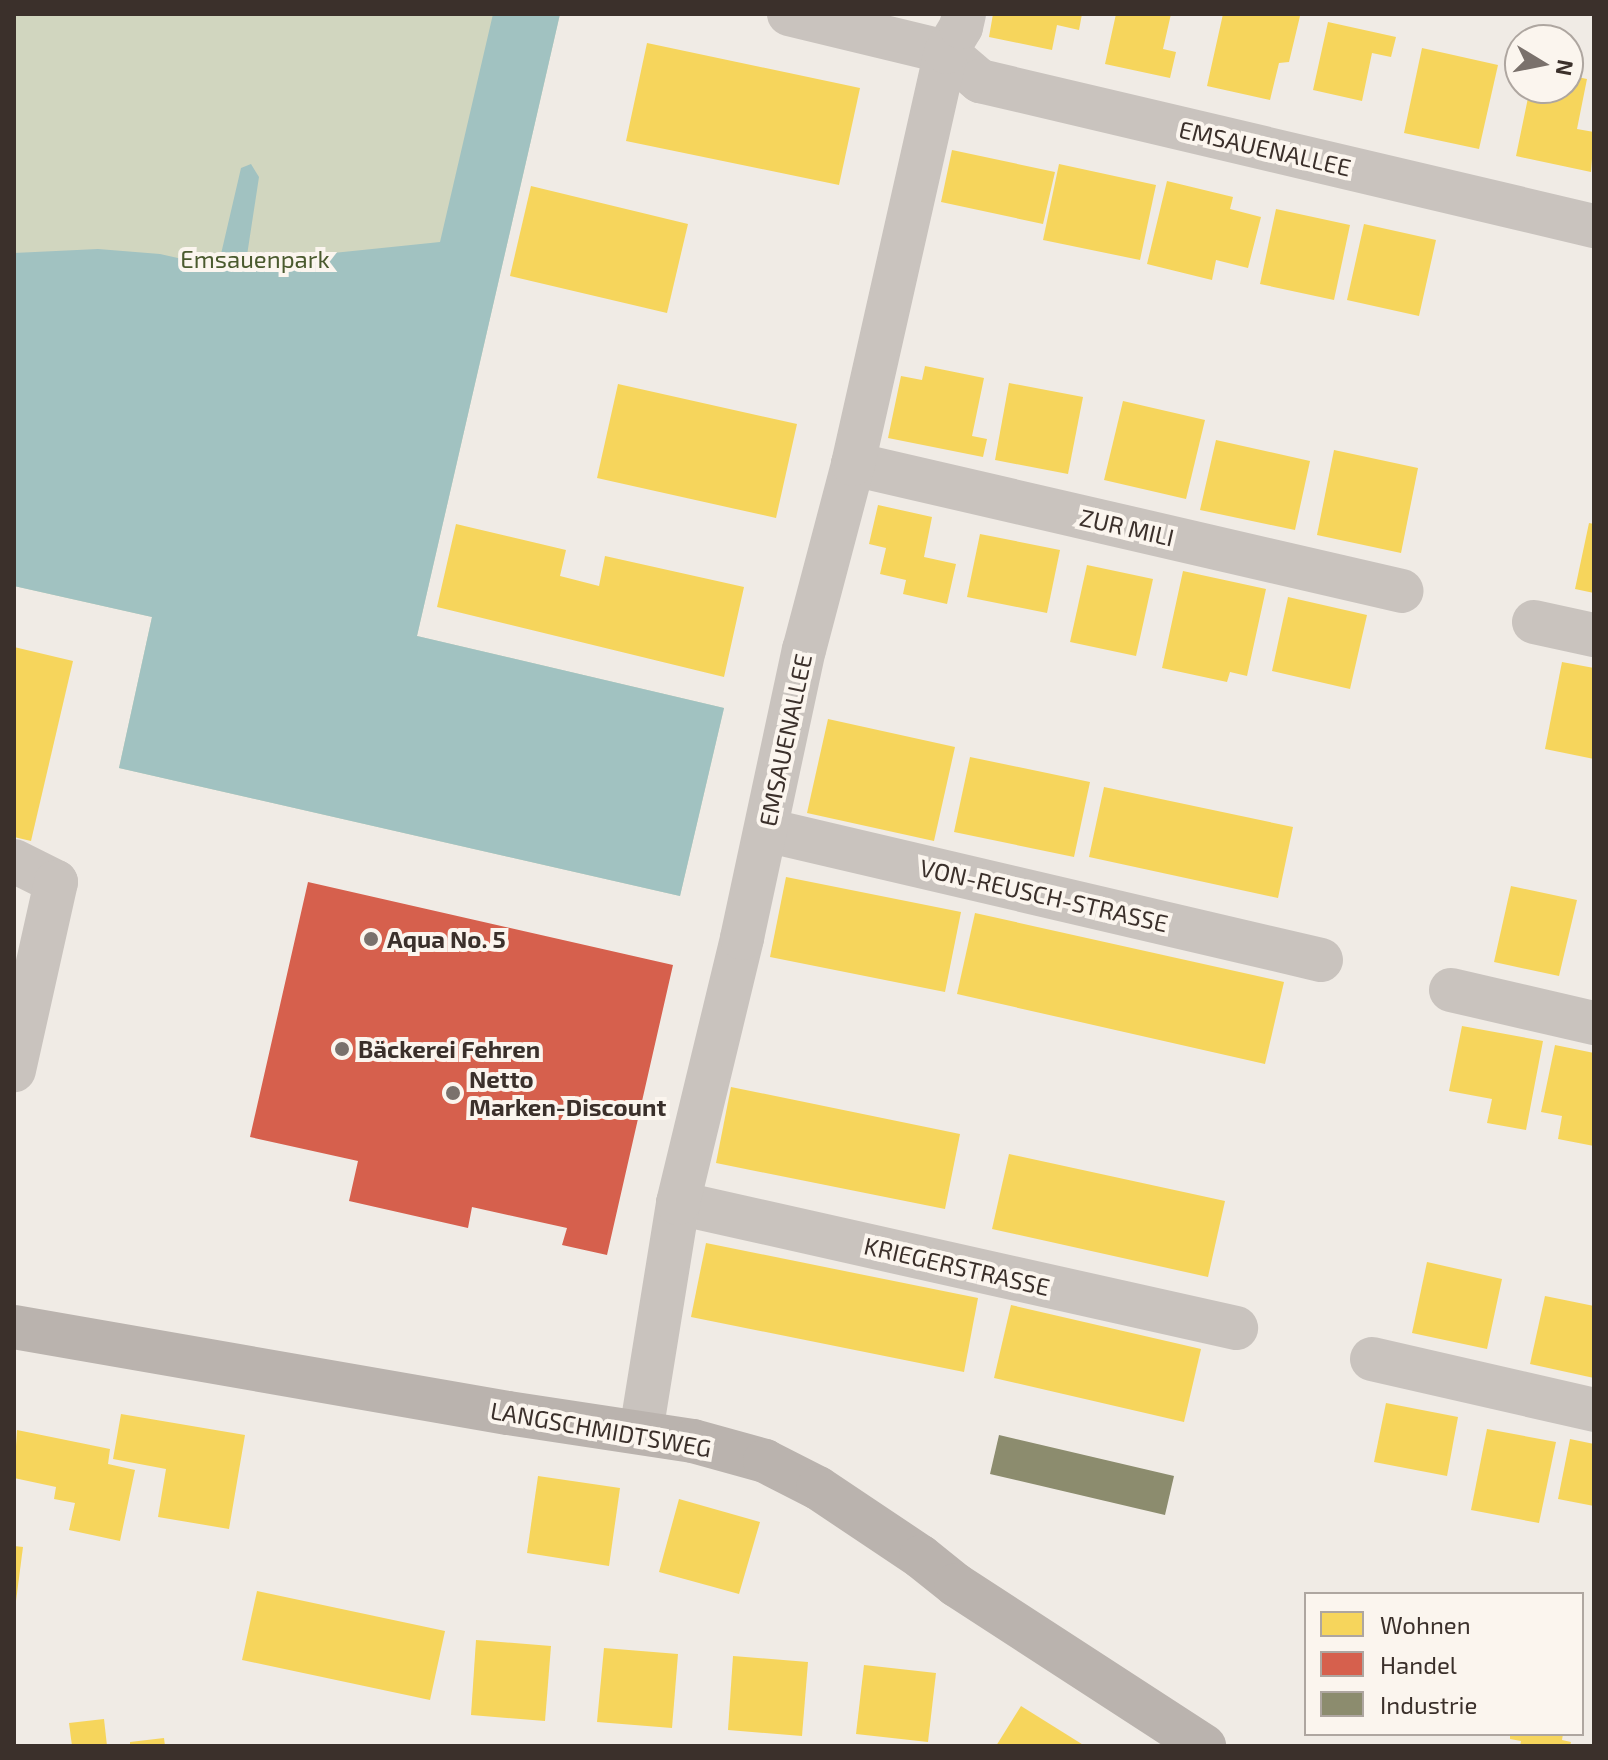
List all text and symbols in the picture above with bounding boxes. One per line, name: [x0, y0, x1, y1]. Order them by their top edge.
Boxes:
north arrow: [1504, 24, 1584, 104]
text: N: [1551, 58, 1580, 78]
street label: EMSAUENALLEE: [1176, 114, 1354, 182]
park label: Emsauenpark: [180, 245, 330, 273]
street label: ZUR MILI: [1077, 502, 1177, 552]
street label: EMSAUENALLEE: [753, 651, 817, 829]
street label: VON-REUSCH-STRASSE: [917, 852, 1171, 938]
place label: Aqua No. 5: [387, 925, 506, 953]
marker: Aqua No. 5: [362, 930, 380, 948]
place label: Bäckerei Fehren: [358, 1035, 540, 1063]
marker: Bäckerei Fehren: [333, 1040, 351, 1058]
place label: Netto Marken-Discount: [469, 1065, 666, 1121]
marker: Netto Marken-Discount: [444, 1084, 462, 1102]
street label: KRIEGERSTRASSE: [861, 1231, 1053, 1301]
street label: LANGSCHMIDTSWEG: [488, 1395, 714, 1463]
legend: [1304, 1592, 1584, 1736]
text: Wohnen: [1380, 1610, 1471, 1639]
text: Handel: [1380, 1650, 1457, 1679]
text: Industrie: [1380, 1690, 1477, 1719]

